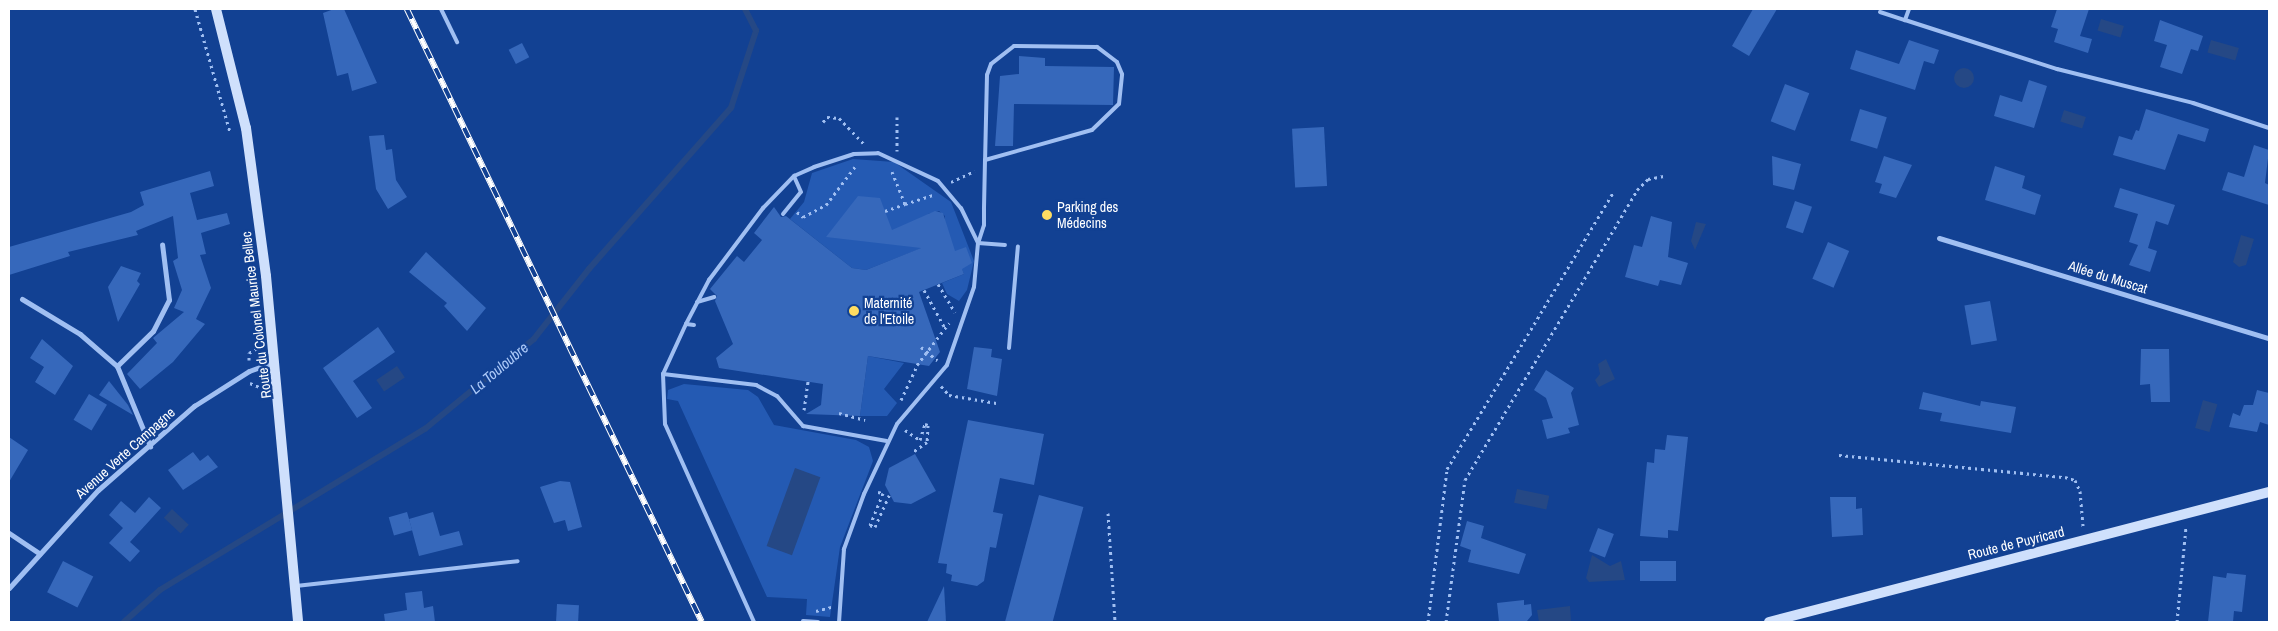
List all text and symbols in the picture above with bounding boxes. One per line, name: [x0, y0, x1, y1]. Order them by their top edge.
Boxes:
place label: Parking des Médecins: [1057, 199, 1118, 232]
marker: Parking des Médecins: [1041, 209, 1053, 221]
street label: Route du Colonel Maurice Bellec: [237, 231, 275, 399]
street label: Allée du Muscat: [2066, 257, 2150, 297]
place label: Maternité de l'Etoile: [864, 295, 914, 328]
marker: Maternité de l'Etoile: [848, 305, 860, 317]
water label: La Touloubre: [466, 338, 532, 398]
street label: Avenue Verte Campagne: [72, 404, 178, 502]
street label: Route de Puyricard: [1966, 523, 2066, 563]

